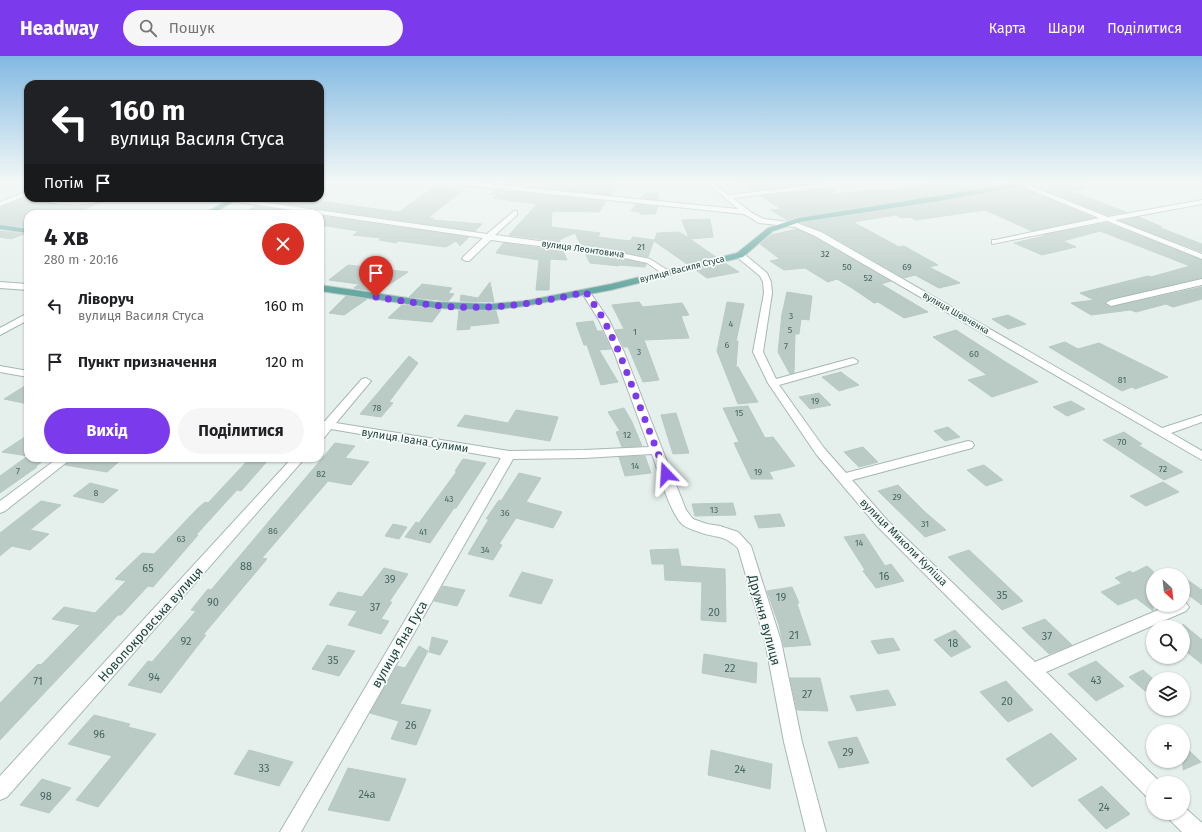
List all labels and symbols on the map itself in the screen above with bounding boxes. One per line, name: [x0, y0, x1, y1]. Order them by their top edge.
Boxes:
street label: вулиця Леонтовича: [541, 238, 625, 260]
house number: 21: [637, 242, 645, 252]
house number: 32: [821, 249, 829, 259]
street label: вулиця Василя Стуса: [638, 254, 726, 284]
pin: [359, 256, 393, 297]
house number: 50: [842, 262, 852, 272]
house number: 69: [902, 262, 912, 272]
house number: 52: [864, 273, 872, 283]
street label: вулиця Шевченка: [921, 290, 991, 336]
house number: 3: [789, 311, 793, 321]
house number: 4: [729, 319, 734, 329]
house number: 5: [788, 325, 793, 335]
house number: 1: [633, 327, 637, 337]
house number: 6: [725, 340, 730, 350]
house number: 7: [784, 341, 788, 351]
house number: 3: [637, 347, 641, 357]
house number: 60: [969, 349, 979, 359]
house number: 81: [1118, 375, 1126, 385]
house number: 19: [811, 396, 820, 406]
house number: 78: [373, 403, 381, 413]
house number: 15: [735, 408, 744, 418]
street label: вулиця Івана Сулими: [360, 426, 469, 455]
house number: 12: [623, 430, 631, 440]
house number: 70: [1118, 437, 1126, 447]
position arrow: [645, 453, 687, 495]
house number: 14: [631, 461, 640, 471]
house number: 72: [1159, 464, 1167, 474]
house number: 7: [16, 466, 20, 476]
house number: 19: [754, 467, 763, 477]
house number: 82: [316, 469, 326, 479]
house number: 8: [94, 488, 99, 498]
house number: 29: [892, 492, 902, 502]
house number: 43: [444, 494, 454, 504]
street label: вулиця Миколи Куліша: [857, 496, 950, 589]
house number: 13: [710, 505, 718, 515]
house number: 36: [500, 508, 510, 518]
house number: 31: [921, 519, 929, 529]
house number: 86: [268, 526, 278, 536]
house number: 41: [419, 527, 427, 537]
house number: 63: [176, 534, 186, 544]
house number: 14: [855, 538, 864, 548]
house number: 34: [480, 545, 490, 555]
house number: 88: [240, 560, 252, 573]
house number: 65: [142, 562, 154, 575]
street label: Новопокровська вулиця: [95, 564, 206, 685]
north arrow: [1146, 568, 1190, 612]
house number: 16: [879, 570, 889, 583]
street label: Дружня вулиця: [745, 572, 784, 667]
house number: 39: [384, 573, 396, 586]
house number: 35: [997, 589, 1008, 602]
house number: 19: [776, 591, 786, 604]
house number: 90: [207, 596, 219, 609]
street label: вулиця Яна Гуса: [368, 598, 430, 690]
house number: 37: [370, 601, 380, 614]
house number: 20: [708, 606, 720, 619]
house number: 21: [789, 629, 799, 642]
house number: 37: [1042, 630, 1052, 643]
house number: 92: [181, 635, 191, 648]
house number: 18: [948, 637, 958, 650]
house number: 35: [328, 654, 339, 667]
house number: 22: [725, 662, 735, 675]
house number: 94: [148, 671, 160, 684]
house number: 43: [1090, 674, 1102, 687]
house number: 71: [33, 675, 43, 688]
house number: 27: [802, 688, 812, 701]
house number: 20: [1001, 695, 1013, 708]
house number: 26: [405, 719, 417, 732]
house number: 96: [93, 728, 105, 741]
house number: 29: [842, 746, 854, 759]
house number: 33: [259, 762, 269, 775]
house number: 24: [735, 763, 746, 776]
house number: 24а: [359, 788, 376, 801]
house number: 98: [40, 790, 52, 803]
house number: 24: [1099, 801, 1110, 814]

